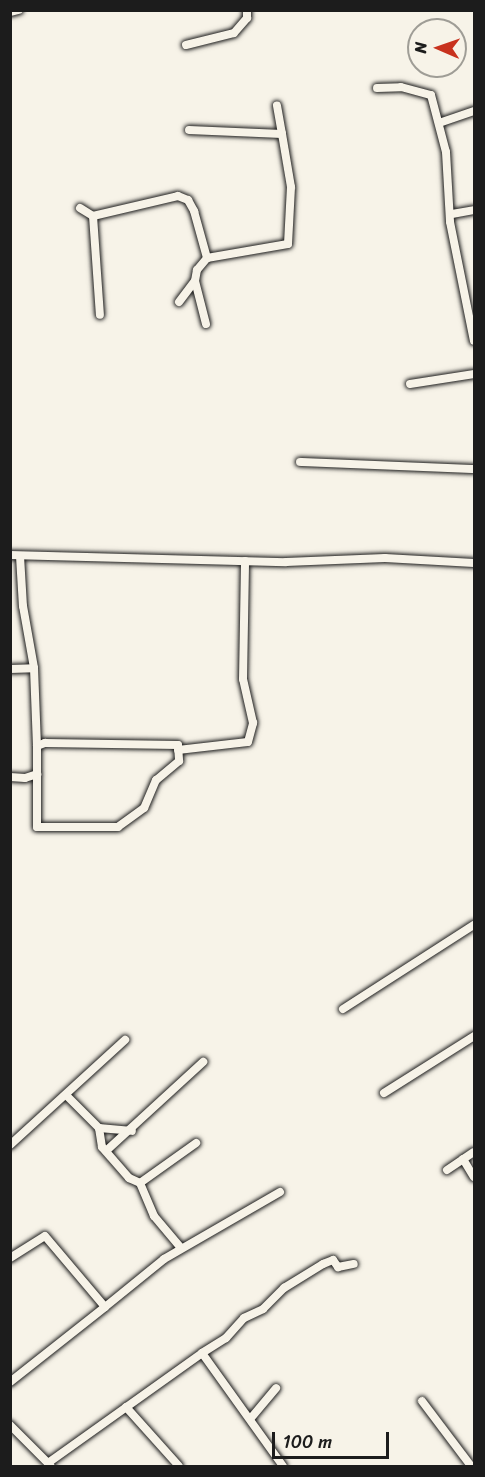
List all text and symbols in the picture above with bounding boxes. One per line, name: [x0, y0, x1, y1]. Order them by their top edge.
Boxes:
north arrow: [407, 18, 467, 78]
text: N: [406, 41, 435, 53]
scale bar: [275, 1420, 392, 1458]
text: 100 m: [283, 1426, 332, 1458]

